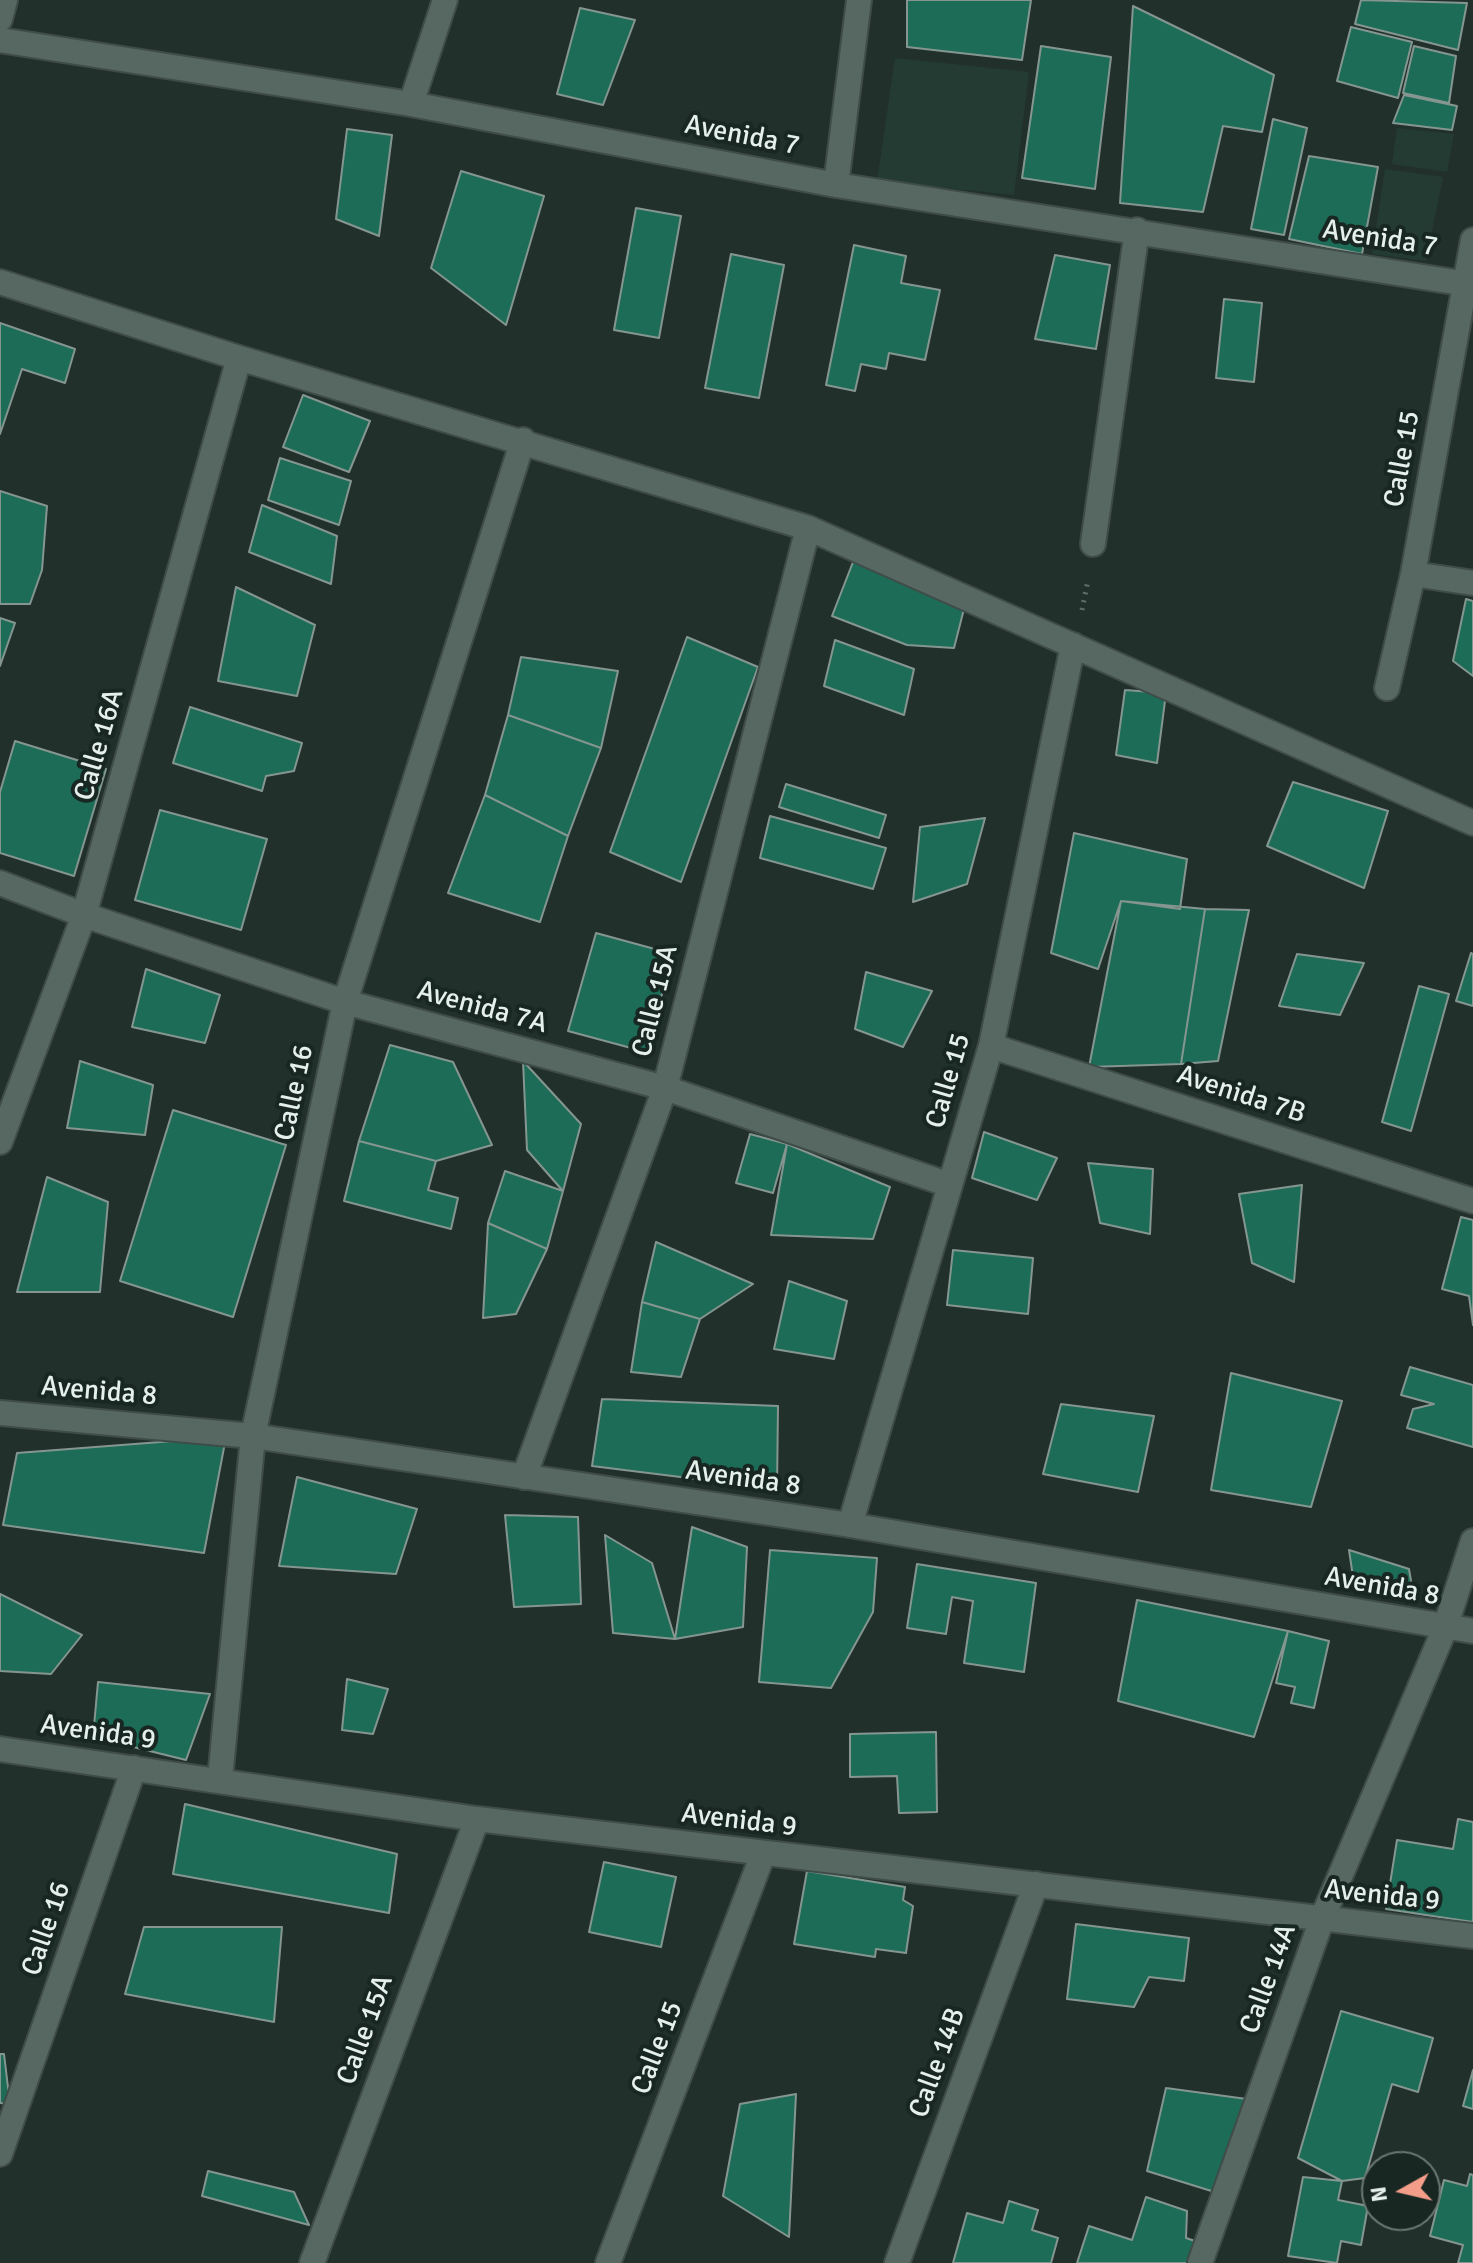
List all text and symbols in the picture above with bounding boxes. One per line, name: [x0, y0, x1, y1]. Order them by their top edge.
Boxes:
street label: Avenida 7: [682, 108, 802, 164]
street label: Avenida 7: [1320, 213, 1440, 265]
street label: Calle 15: [1378, 408, 1428, 510]
street label: Calle 16A: [68, 685, 132, 805]
street label: Calle 15A: [626, 941, 686, 1061]
street label: Avenida 7A: [413, 975, 551, 1041]
street label: Calle 15: [919, 1030, 979, 1132]
street label: Calle 16: [268, 1042, 322, 1144]
street label: Avenida 7B: [1172, 1058, 1310, 1132]
street label: Avenida 8: [40, 1370, 158, 1414]
street label: Avenida 8: [683, 1454, 803, 1504]
street label: Avenida 8: [1322, 1560, 1442, 1614]
street label: Avenida 9: [38, 1708, 158, 1758]
street label: Avenida 9: [679, 1797, 799, 1845]
street label: Avenida 9: [1322, 1873, 1442, 1919]
street label: Calle 16: [15, 1878, 79, 1980]
street label: Calle 14A: [1234, 1920, 1304, 2038]
street label: Calle 15A: [331, 1971, 401, 2089]
street label: Calle 15: [625, 1997, 691, 2099]
street label: Calle 14B: [903, 2004, 973, 2122]
north arrow: [1361, 2151, 1441, 2231]
text: N: [1364, 2185, 1393, 2204]

